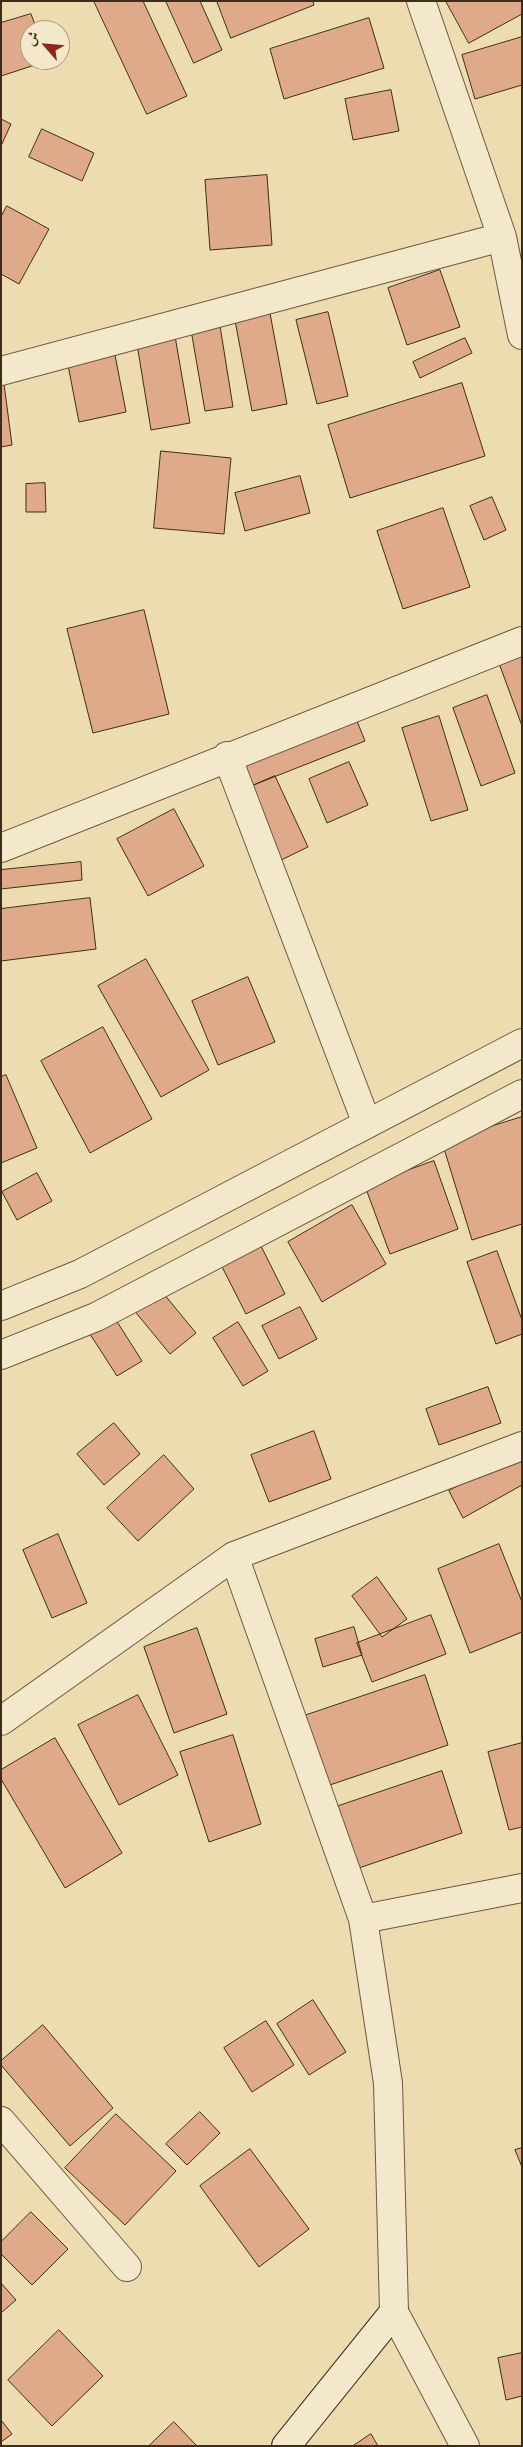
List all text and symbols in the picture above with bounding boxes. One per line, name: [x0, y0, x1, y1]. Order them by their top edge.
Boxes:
north arrow: [20, 20, 70, 70]
text: ش: [21, 28, 44, 49]

